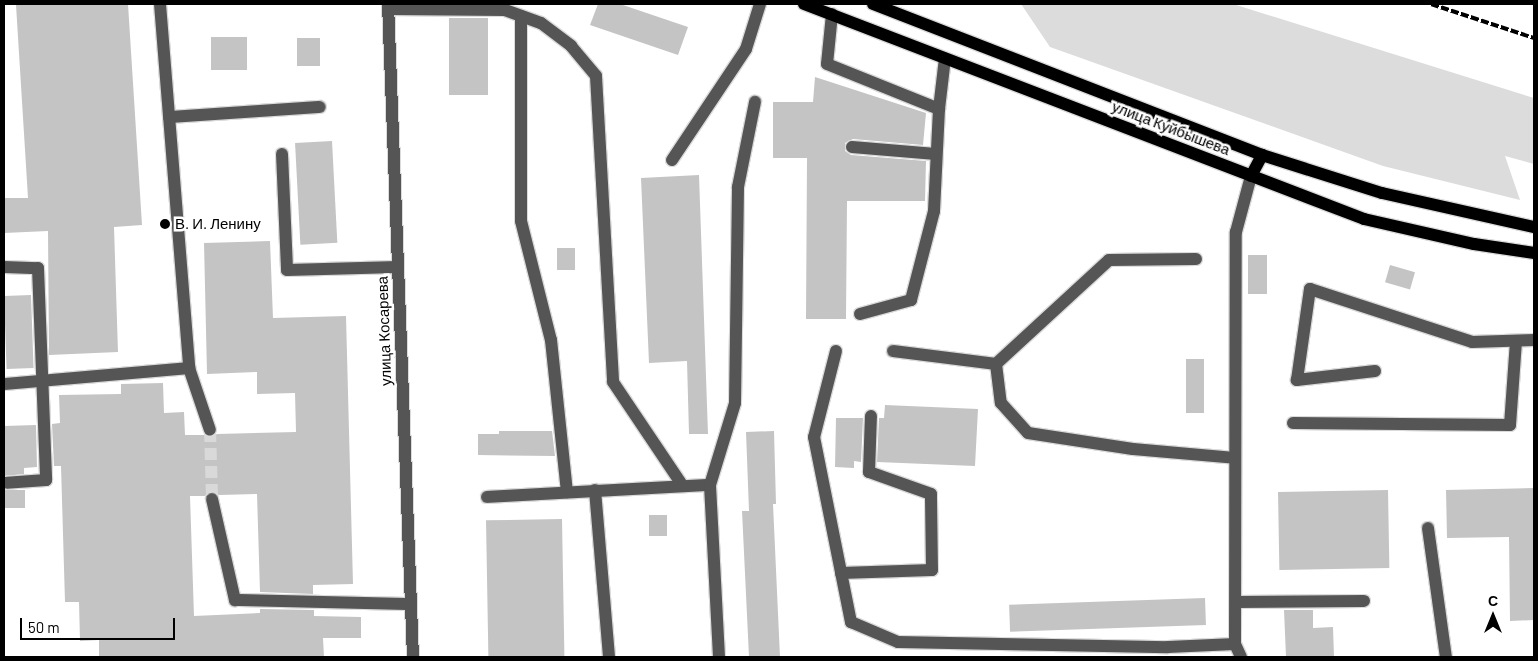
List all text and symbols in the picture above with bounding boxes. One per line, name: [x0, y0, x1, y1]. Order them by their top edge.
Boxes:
street label: улица Куйбышева: [1110, 97, 1232, 159]
place label: В. И. Ленину: [175, 215, 261, 233]
marker: В. И. Ленину: [159, 218, 171, 230]
street label: улица Косарева: [373, 276, 395, 386]
north arrow: [1468, 591, 1518, 641]
text: С: [1488, 592, 1498, 609]
scale bar: [22, 608, 178, 640]
text: 50 m: [28, 618, 60, 636]

